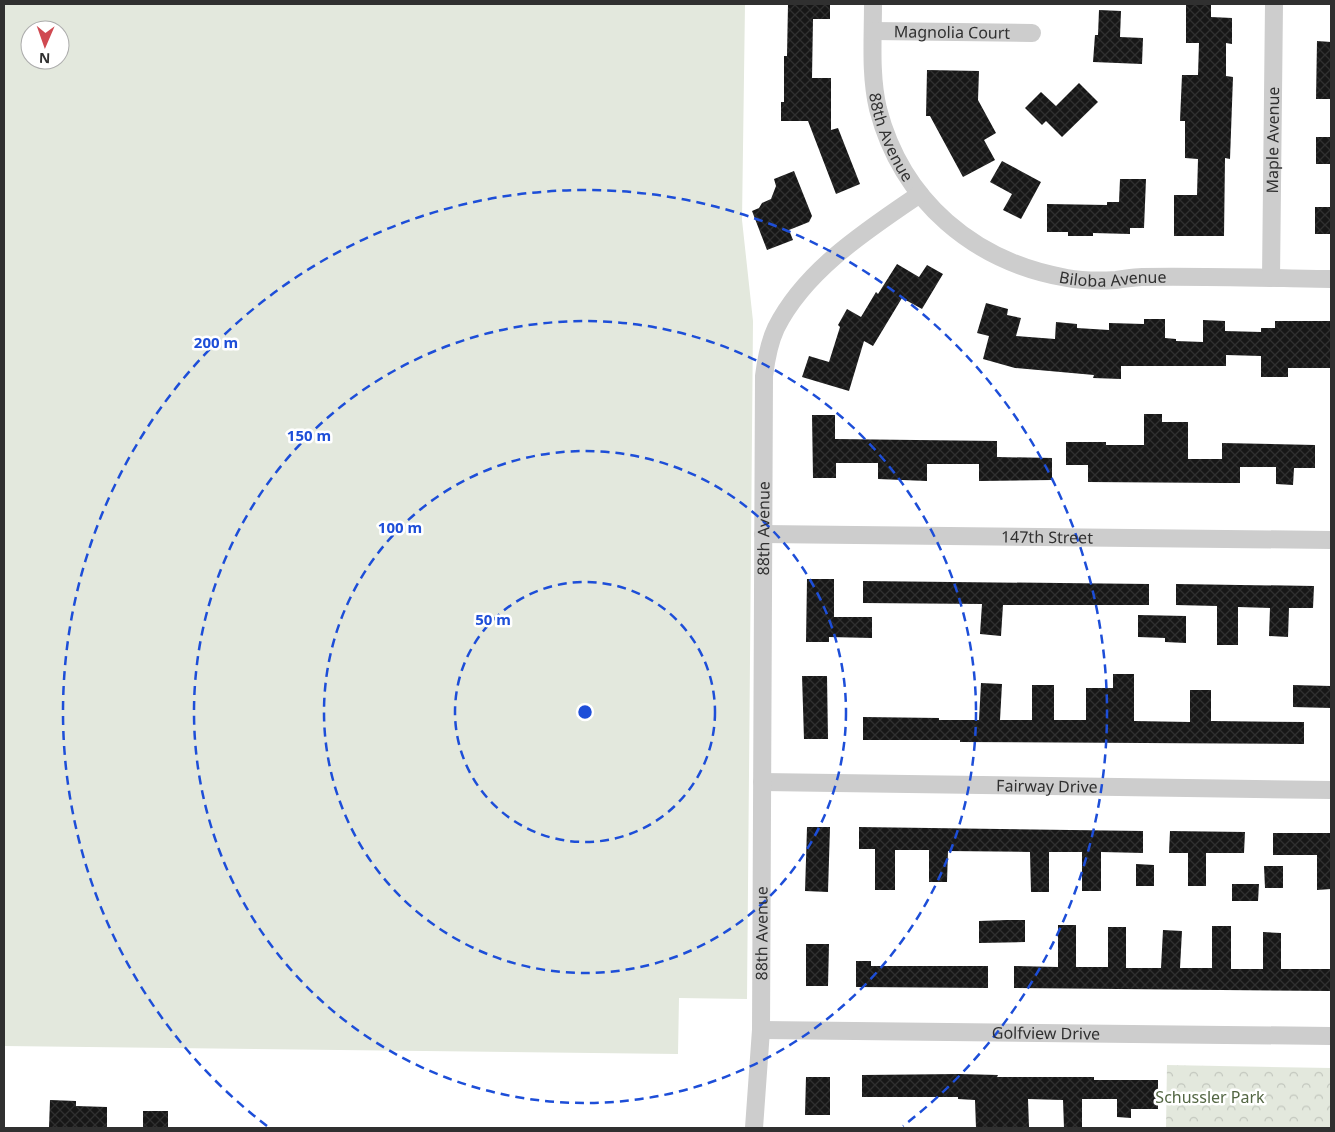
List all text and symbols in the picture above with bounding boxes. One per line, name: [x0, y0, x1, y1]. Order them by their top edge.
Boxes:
north arrow: [20, 20, 70, 70]
street label: Magnolia Court: [894, 20, 1011, 44]
text: N: [39, 49, 51, 68]
street label: Maple Avenue: [1261, 86, 1284, 194]
street label: 88th Avenue: [864, 91, 919, 186]
street label: Biloba Avenue: [1057, 266, 1167, 292]
text: 200 m: [194, 332, 238, 352]
text: 150 m: [287, 425, 331, 445]
street label: 88th Avenue: [752, 481, 775, 575]
text: 100 m: [378, 517, 422, 537]
street label: 147th Street: [1001, 526, 1093, 548]
text: 50 m: [475, 609, 511, 629]
centre of rings: [576, 703, 594, 721]
street label: Fairway Drive: [996, 774, 1098, 798]
street label: 88th Avenue: [750, 886, 773, 980]
street label: Golfview Drive: [992, 1021, 1100, 1045]
park label: Schussler Park: [1155, 1086, 1265, 1108]

